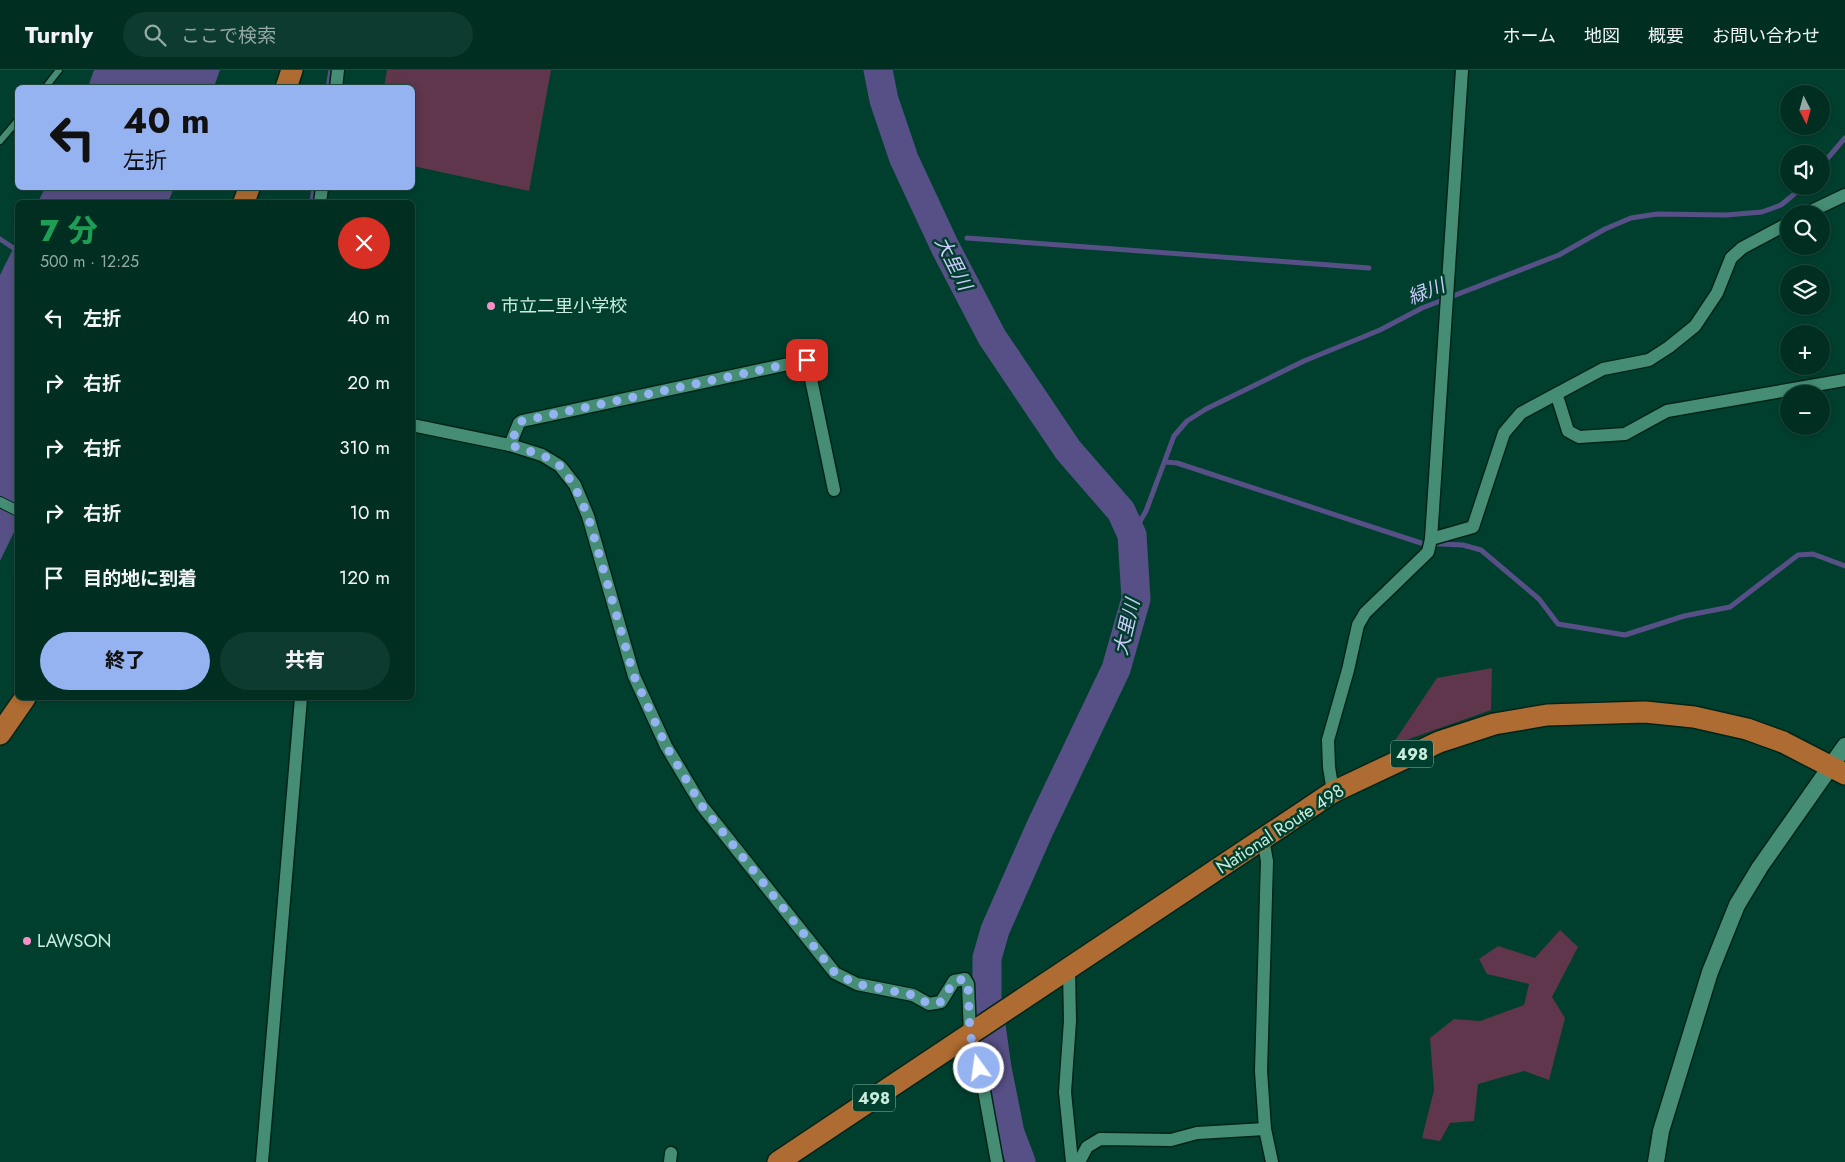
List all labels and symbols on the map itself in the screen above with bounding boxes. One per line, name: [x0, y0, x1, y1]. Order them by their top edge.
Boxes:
north arrow: [1780, 85, 1830, 135]
water label: 大里川: [929, 232, 979, 297]
water label: 緑川: [1404, 271, 1451, 311]
place label: 市立二里小学校: [501, 293, 627, 319]
marker: 市立二里小学校: [485, 300, 497, 312]
pin: [786, 339, 828, 381]
water label: 大里川: [1107, 594, 1147, 658]
road number: 498: [1391, 741, 1433, 768]
street label: National Route 498: [1211, 778, 1349, 880]
place label: LAWSON: [37, 928, 112, 954]
marker: LAWSON: [21, 935, 33, 947]
position arrow: [952, 1041, 1004, 1093]
road number: 498: [853, 1084, 895, 1112]

